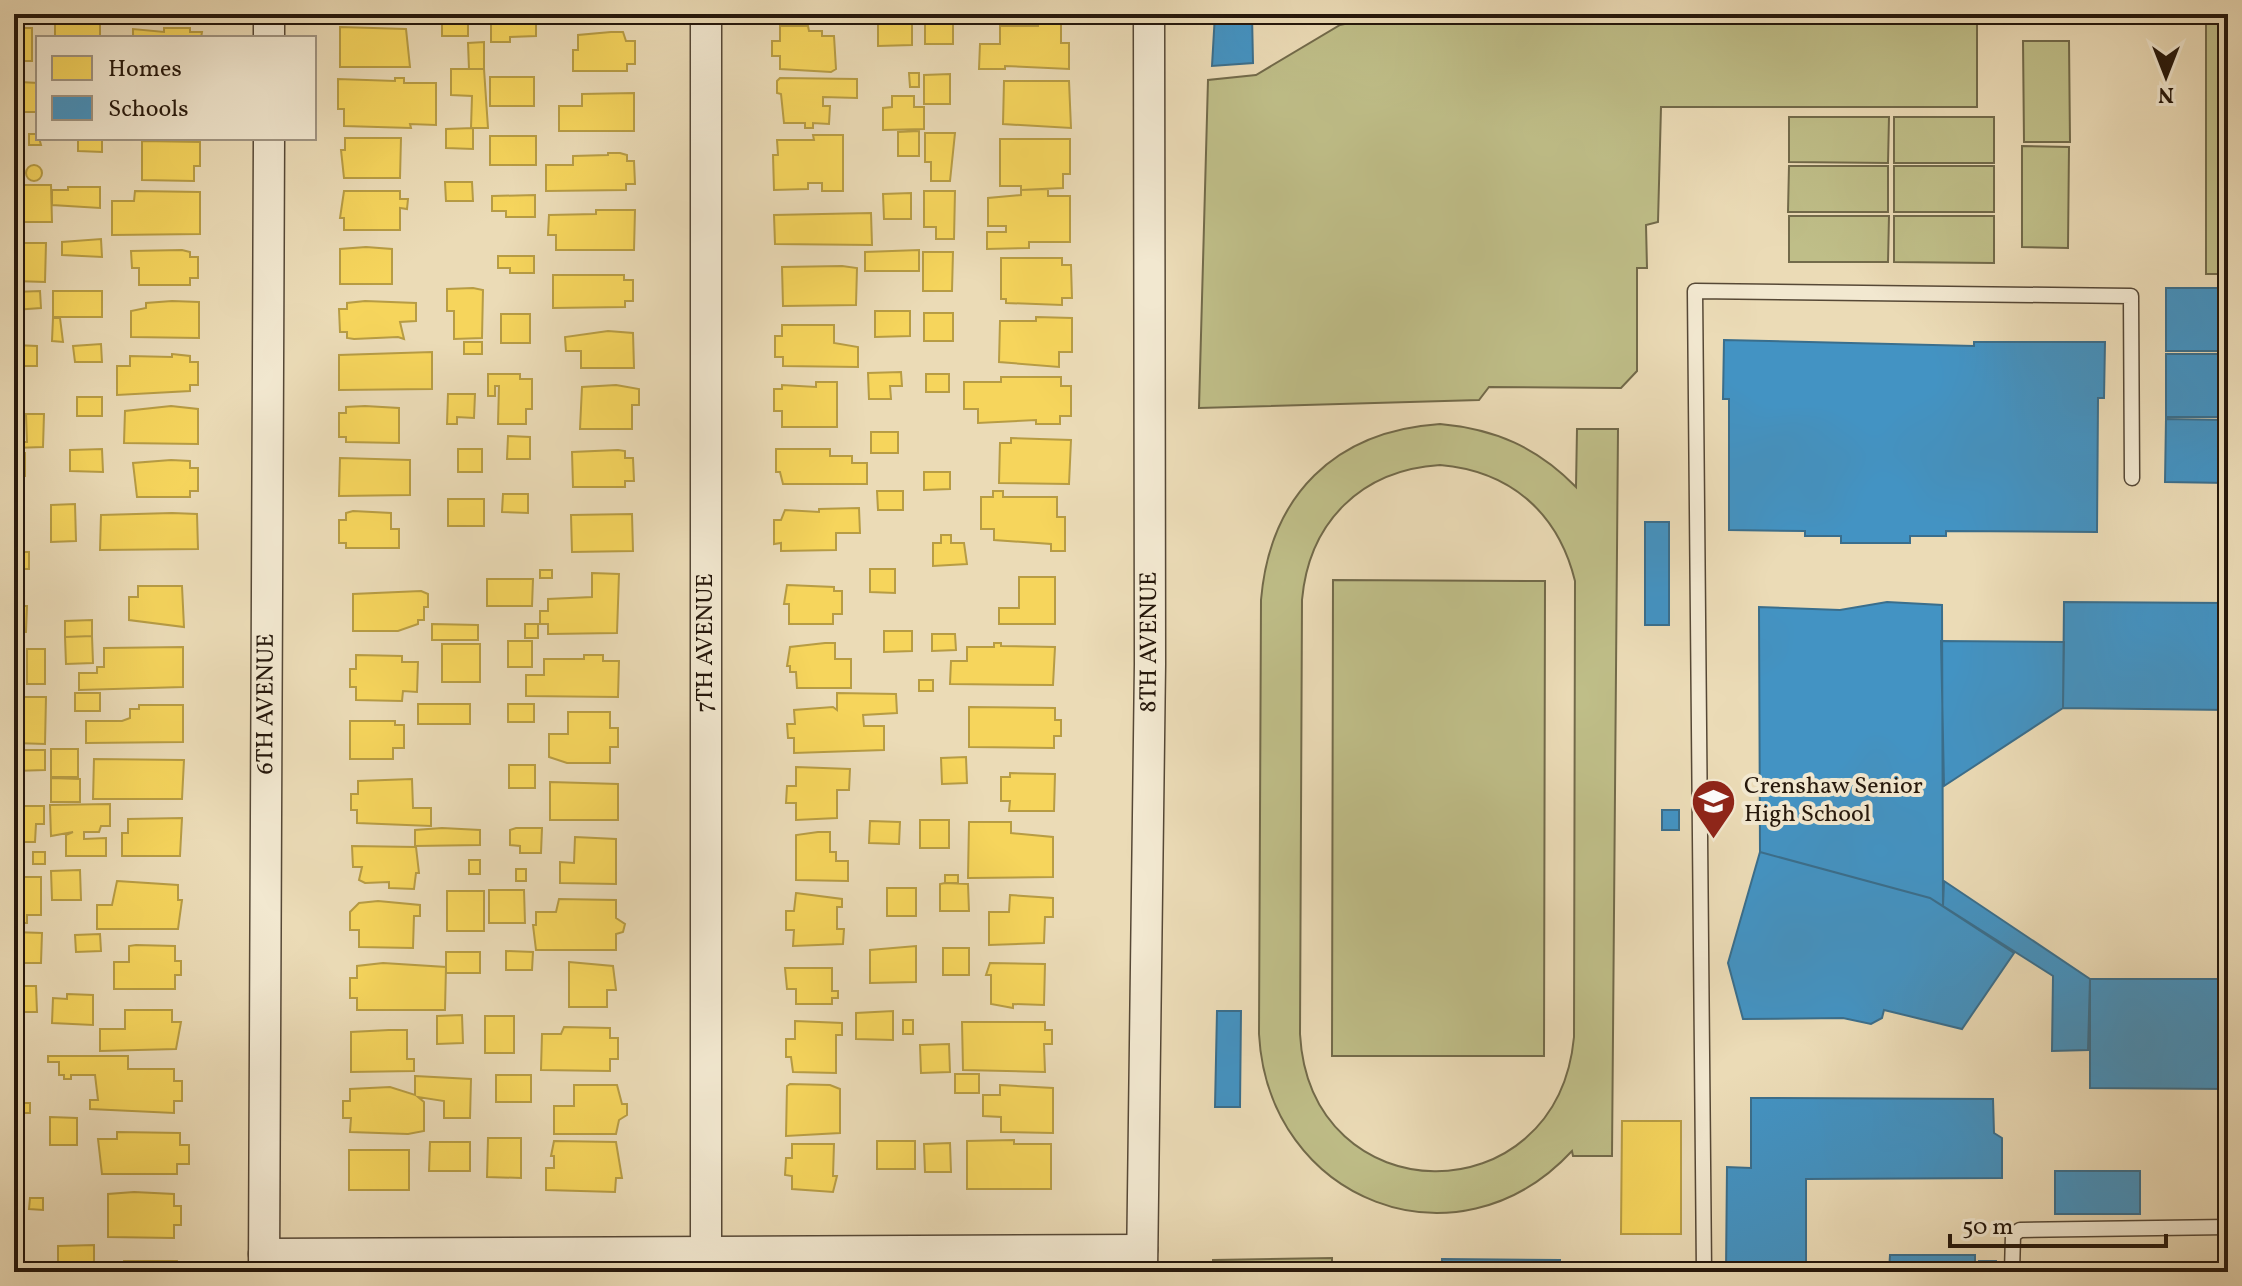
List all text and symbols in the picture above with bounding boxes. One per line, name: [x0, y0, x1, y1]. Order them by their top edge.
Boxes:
legend: [36, 36, 316, 140]
north arrow: [2126, 36, 2206, 116]
text: Homes: [108, 53, 182, 87]
text: N: [2158, 78, 2174, 109]
text: Schools: [108, 93, 188, 127]
street label: 8TH AVENUE: [1132, 571, 1167, 713]
street label: 7TH AVENUE: [689, 573, 723, 713]
street label: 6TH AVENUE: [249, 633, 284, 775]
place label: Crenshaw Senior High School: [1744, 770, 1923, 832]
school or university icon: Crenshaw Senior High School: [1689, 777, 1737, 840]
scale bar: [1950, 1198, 2166, 1248]
text: 50 m: [1962, 1211, 2014, 1245]

